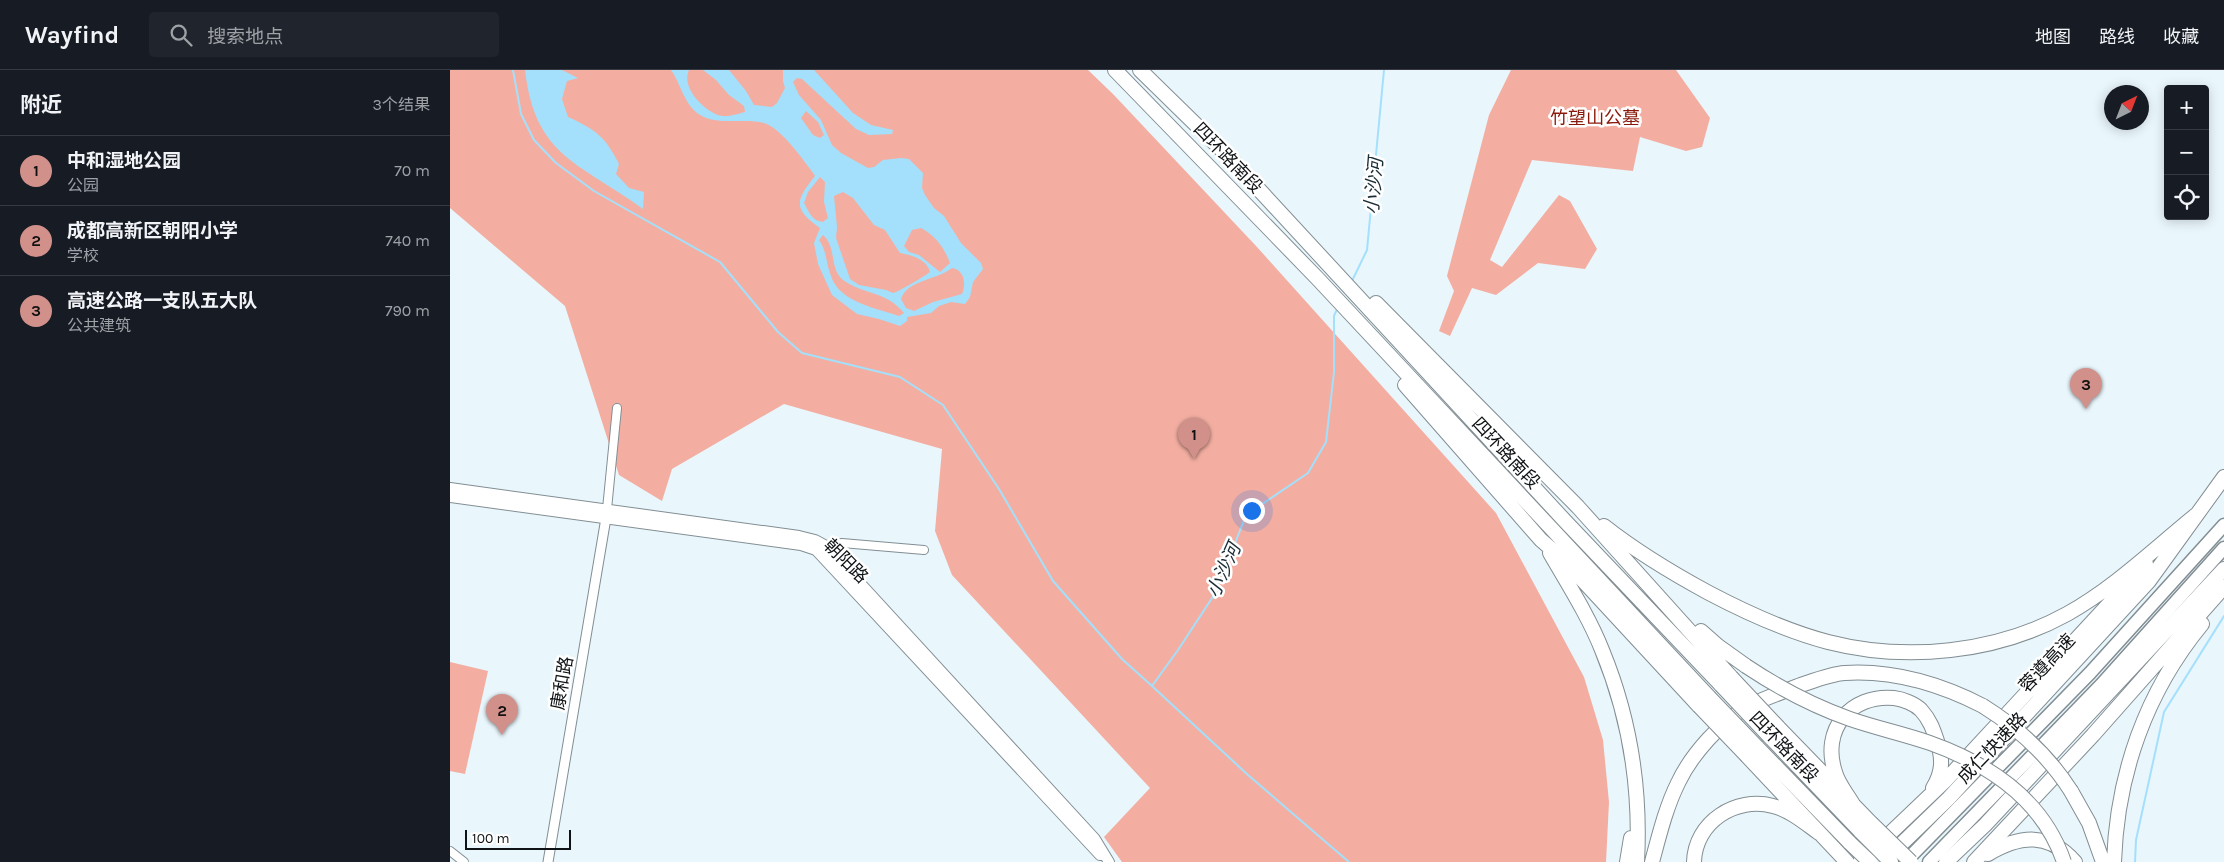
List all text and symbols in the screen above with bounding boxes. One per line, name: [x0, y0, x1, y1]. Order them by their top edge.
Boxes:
search box: [149, 12, 499, 57]
text: Wayfind: [25, 21, 119, 49]
icon: search: [167, 21, 195, 49]
text: 搜索地点: [207, 26, 283, 48]
text: 地图: [2035, 26, 2071, 48]
text: 路线: [2099, 26, 2135, 48]
text: 收藏: [2163, 26, 2199, 48]
north arrow: [2104, 85, 2149, 130]
map controls: [2164, 85, 2209, 220]
button: +: [2164, 85, 2209, 130]
text: 附近: [20, 93, 62, 117]
text: 3个结果: [373, 95, 430, 114]
park label: 竹望山公墓: [1550, 107, 1640, 129]
street label: 四环路南段: [1189, 118, 1267, 198]
button: −: [2164, 130, 2209, 175]
text: 中和湿地公园: [67, 150, 181, 172]
water label: 小沙河: [1361, 153, 1388, 215]
text: 1: [33, 161, 39, 180]
text: 70 m: [394, 161, 430, 180]
button: locate: [2164, 175, 2209, 220]
text: 公园: [67, 176, 99, 195]
text: 成都高新区朝阳小学: [67, 220, 238, 242]
text: 2: [31, 231, 41, 250]
text: 740 m: [385, 231, 430, 250]
text: 学校: [67, 246, 99, 265]
text: 高速公路一支队五大队: [67, 290, 257, 312]
text: 3: [31, 301, 41, 320]
text: 790 m: [385, 301, 430, 320]
text: 公共建筑: [67, 316, 131, 335]
pin: 3: [2070, 368, 2102, 409]
street label: 四环路南段: [1467, 413, 1545, 493]
pin: 1: [1178, 418, 1210, 459]
your location: [1239, 498, 1265, 524]
street label: 朝阳路: [819, 534, 873, 588]
water label: 小沙河: [1202, 536, 1247, 601]
street label: 蓉遵高速: [2014, 629, 2080, 697]
street label: 康和路: [546, 655, 578, 711]
pin: 2: [486, 694, 518, 735]
street label: 四环路南段: [1745, 707, 1823, 787]
street label: 成仁快速路: [1953, 708, 2031, 788]
scale bar: [465, 827, 571, 850]
text: 100 m: [472, 830, 510, 847]

